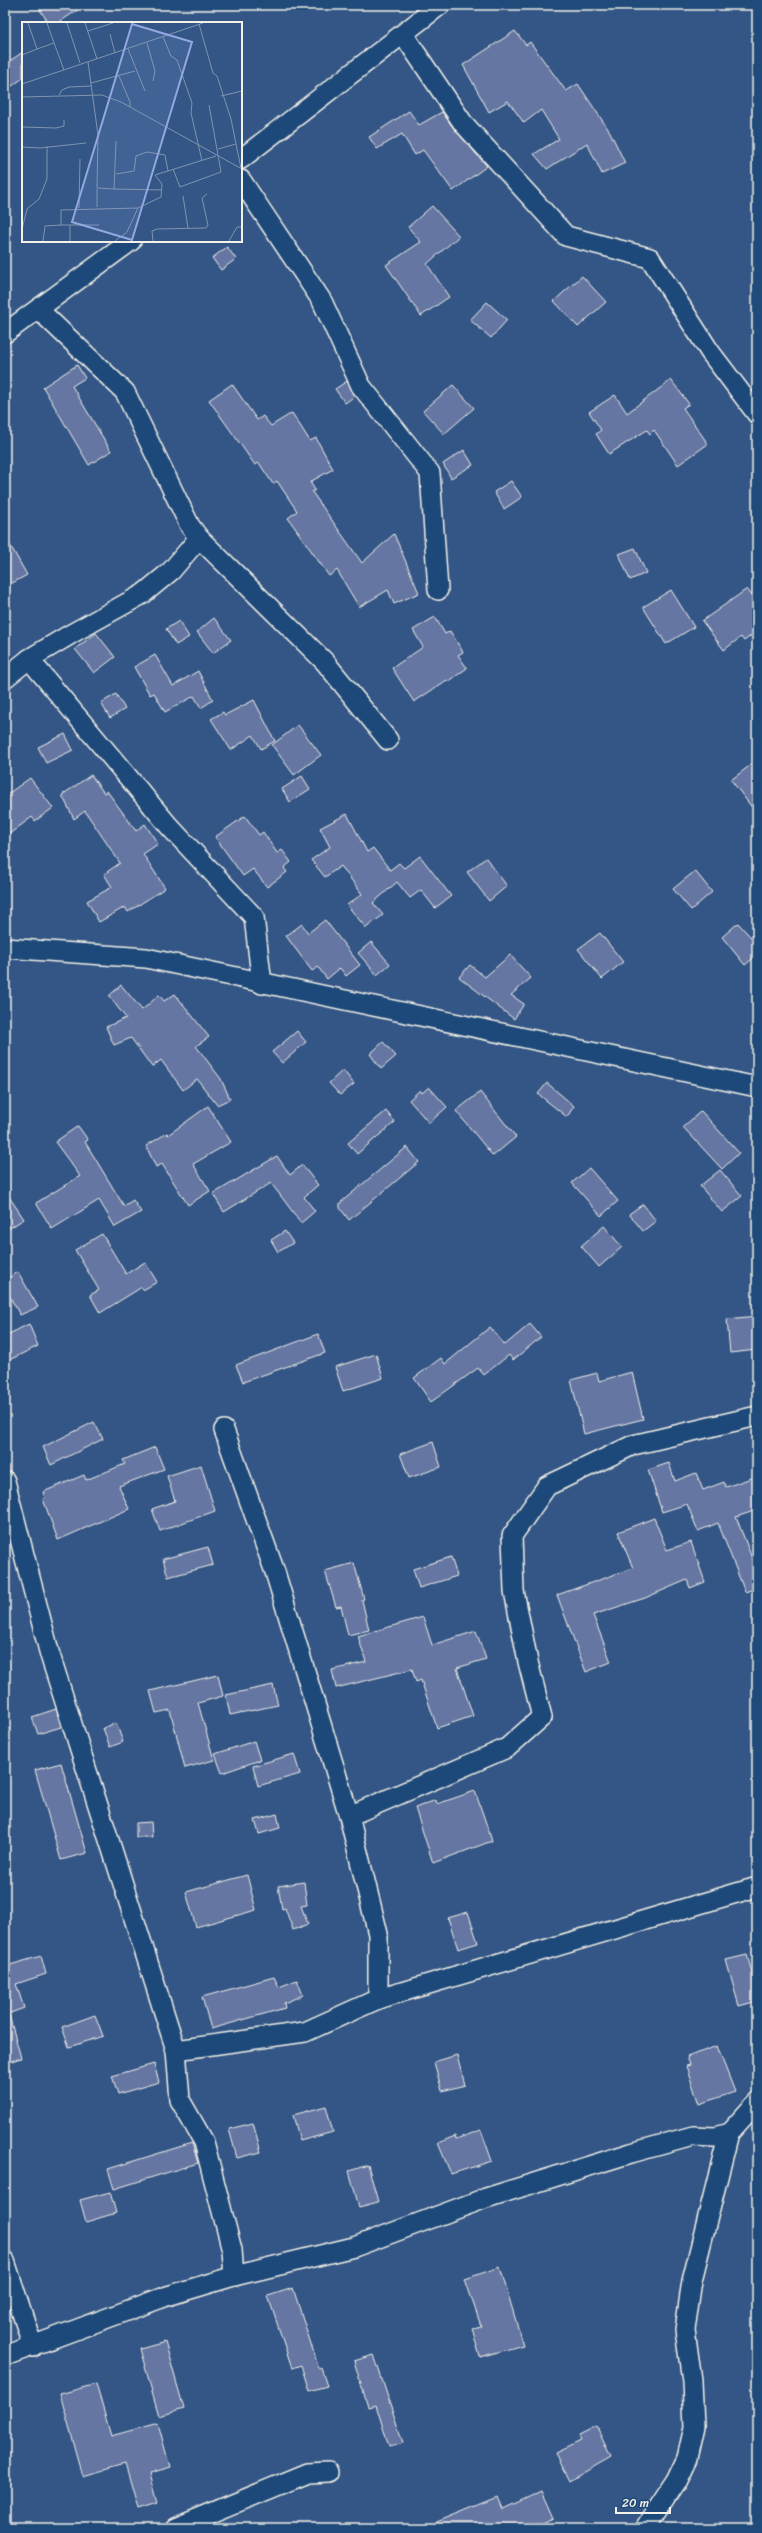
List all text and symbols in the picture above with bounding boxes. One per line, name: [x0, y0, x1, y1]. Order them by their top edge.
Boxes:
inset map: [22, 22, 242, 242]
scale bar: [616, 2489, 670, 2515]
text: 20 m: [622, 2492, 649, 2514]

